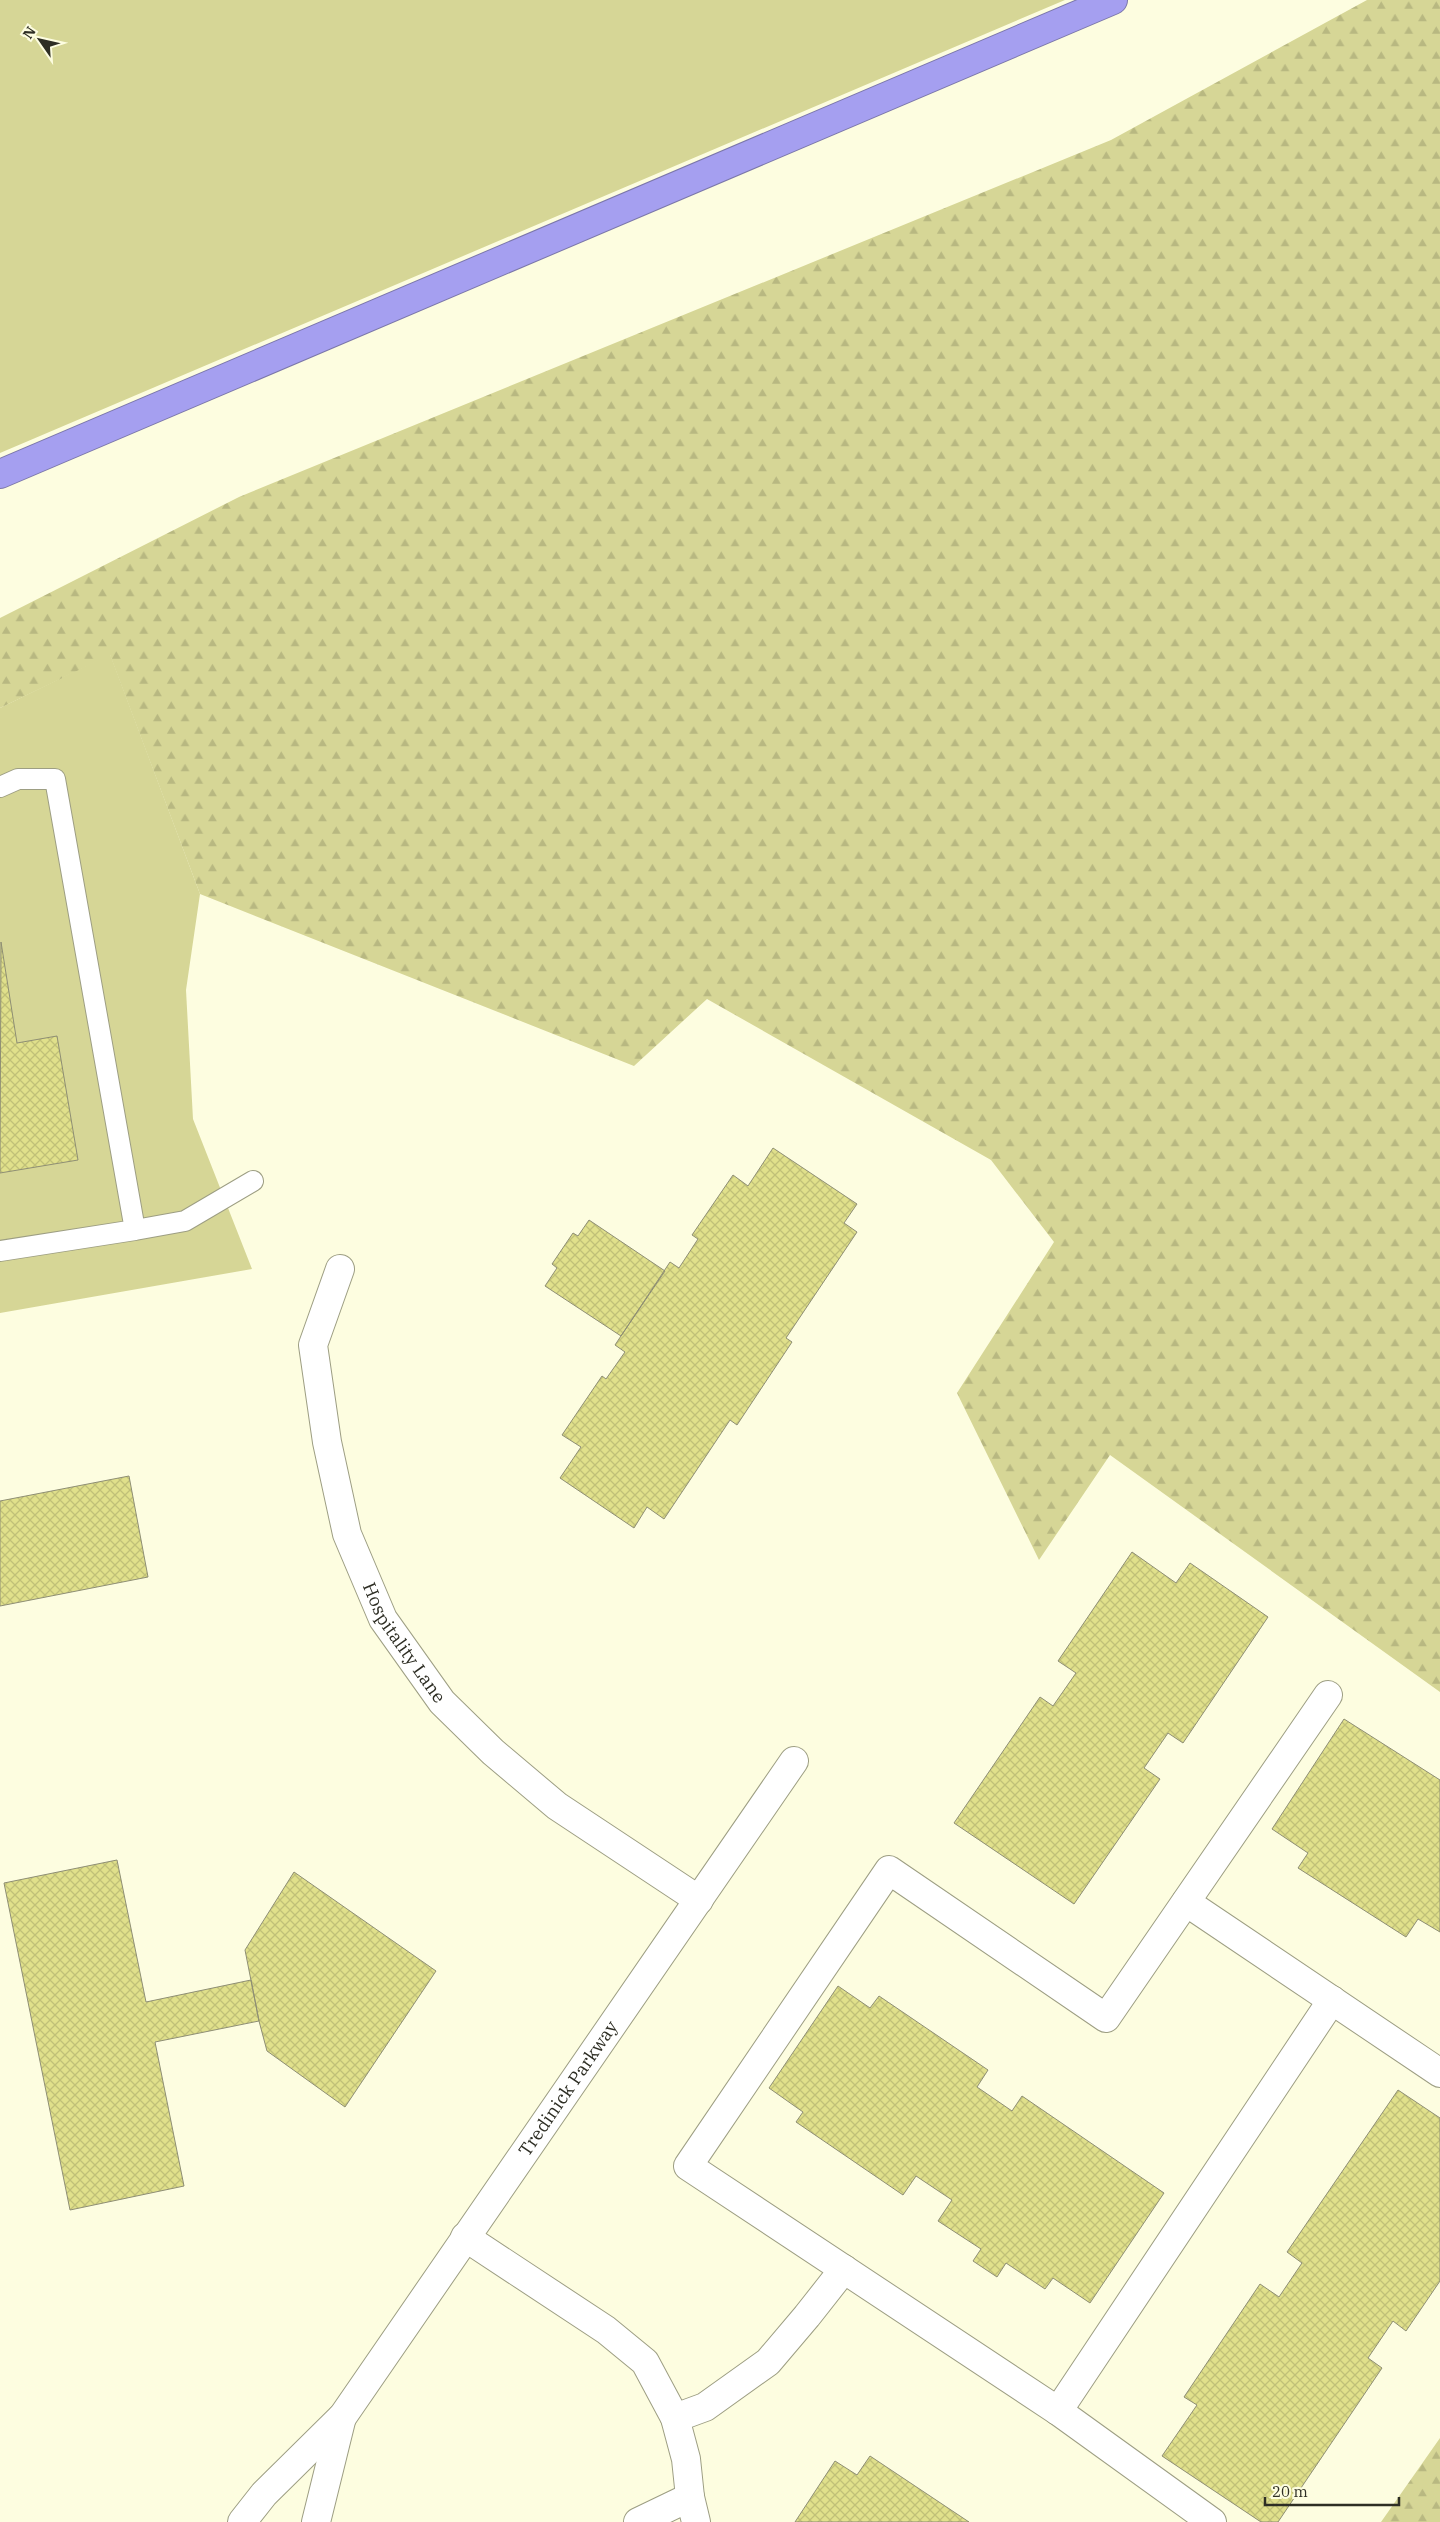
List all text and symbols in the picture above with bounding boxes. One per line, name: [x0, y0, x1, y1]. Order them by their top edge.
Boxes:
north arrow: [15, 15, 65, 65]
text: N: [19, 23, 40, 42]
street label: Hospitality Lane: [358, 1579, 451, 1707]
street label: Tredinick Parkway: [513, 2016, 623, 2161]
scale bar: [1265, 2474, 1399, 2506]
text: 20 m: [1272, 2482, 1308, 2501]

